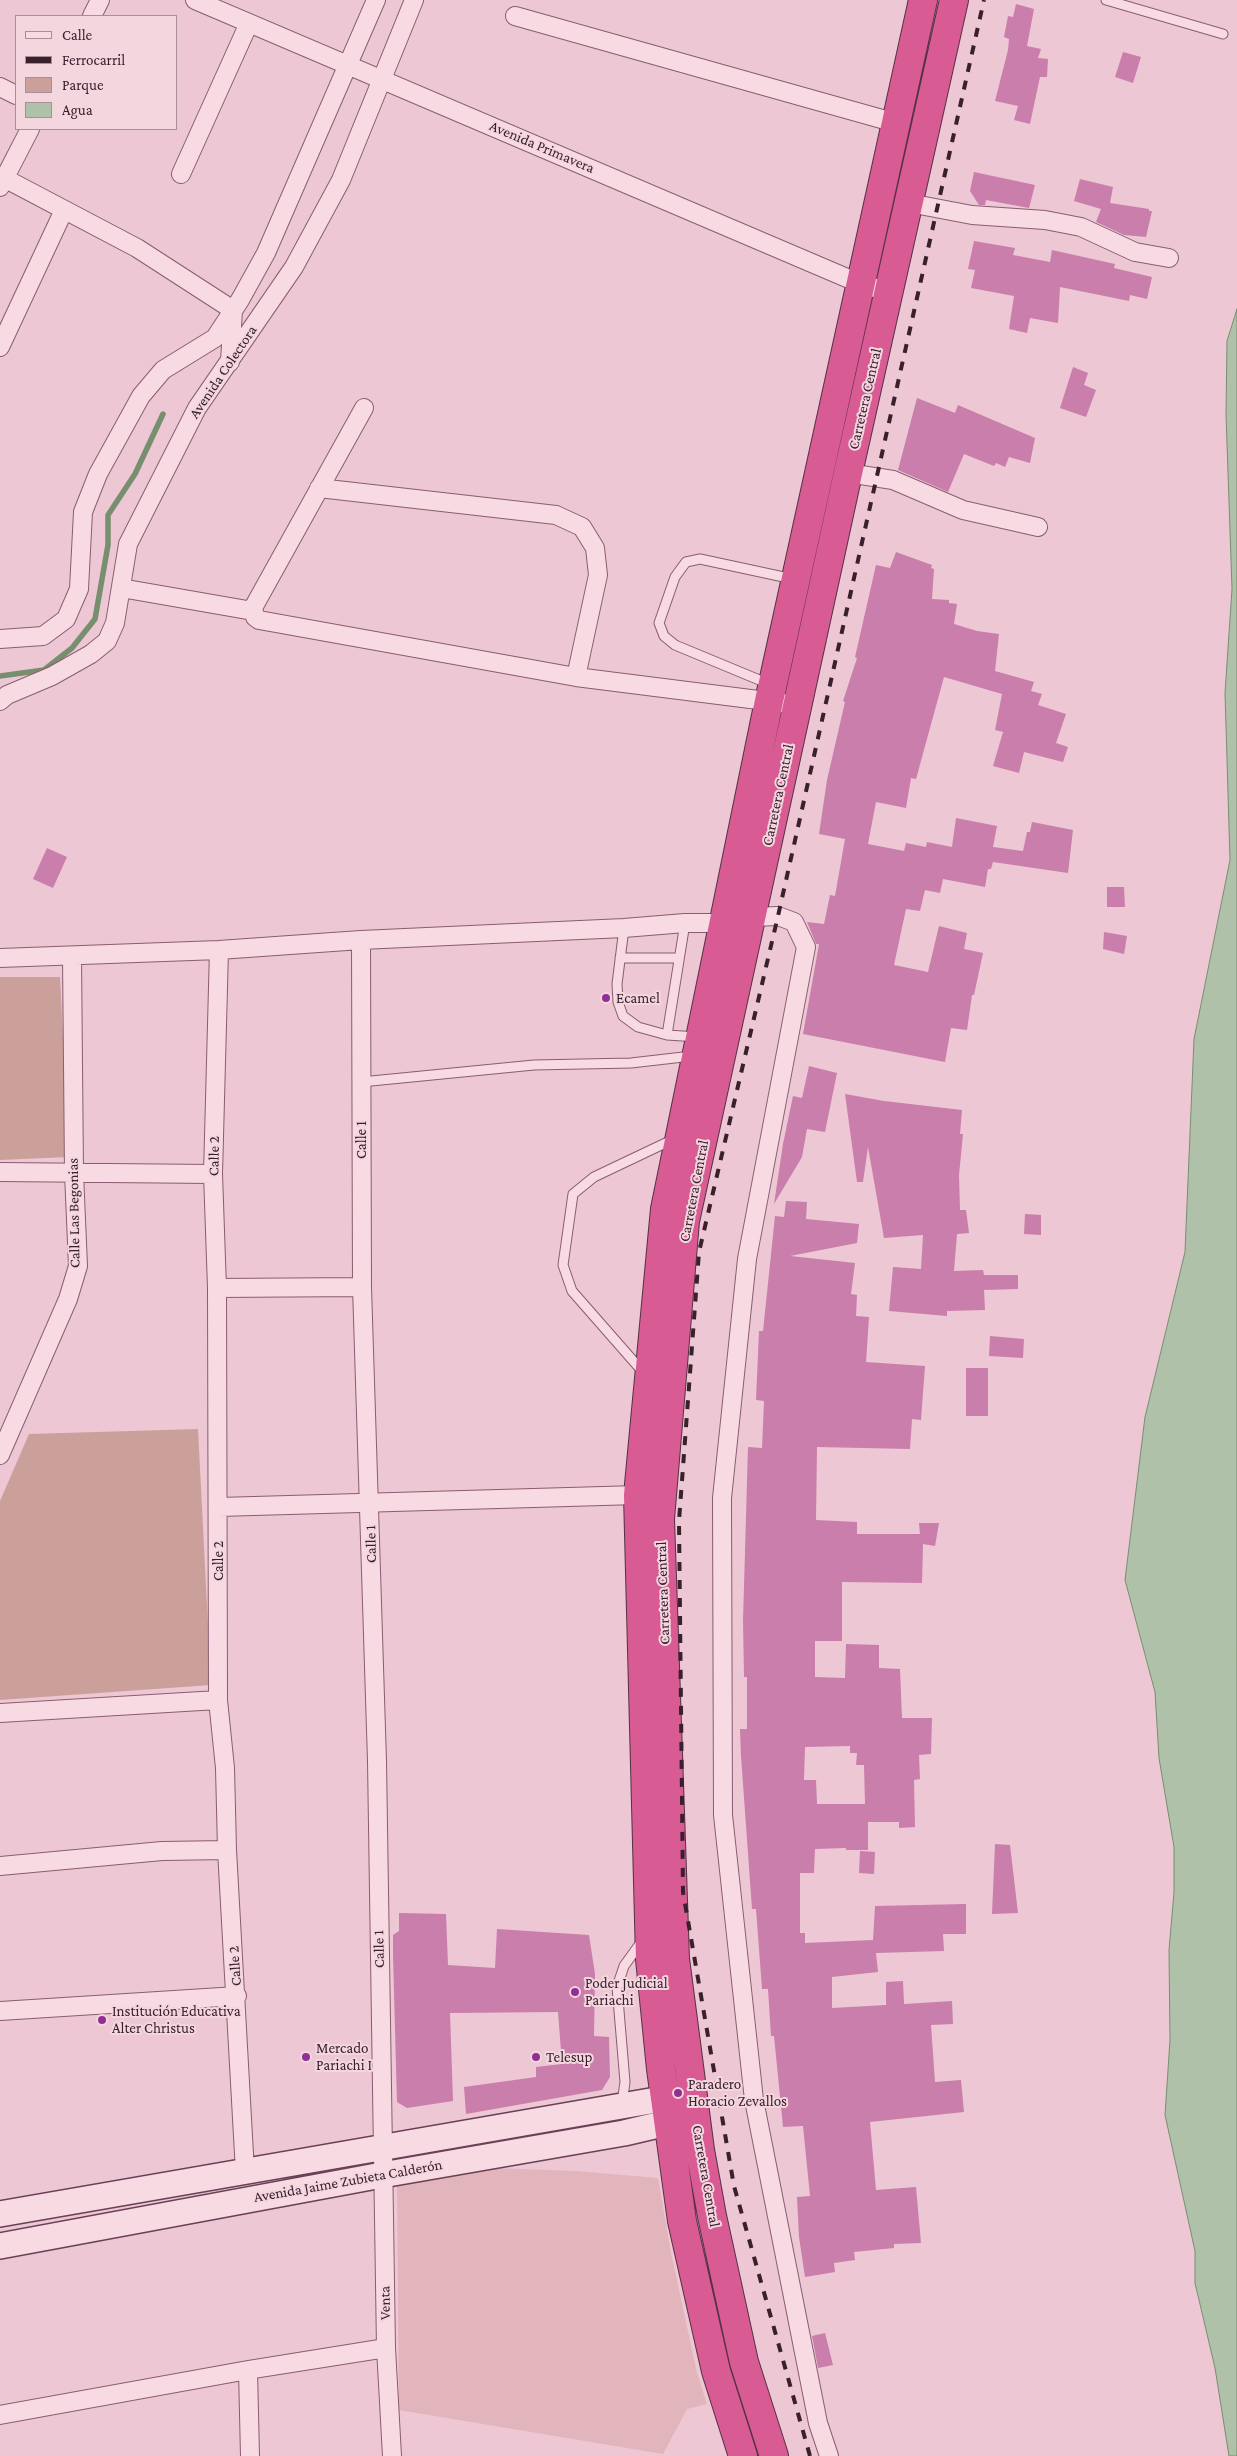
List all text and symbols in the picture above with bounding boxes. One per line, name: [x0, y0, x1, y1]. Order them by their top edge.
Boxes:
legend: [15, 15, 178, 130]
text: Calle: [62, 27, 92, 43]
text: Ferrocarril: [62, 52, 125, 68]
text: Parque: [62, 77, 103, 93]
text: Agua: [62, 102, 93, 118]
street label: Avenida Primavera: [487, 117, 597, 177]
street label: Avenida Colectora: [185, 322, 261, 422]
street label: Carretera Central: [845, 347, 885, 451]
street label: Carretera Central: [758, 743, 798, 847]
place label: Ecamel: [616, 989, 660, 1007]
marker: Ecamel: [600, 992, 612, 1004]
street label: Calle 1: [352, 1121, 370, 1159]
street label: Calle 2: [205, 1136, 223, 1176]
street label: Carretera Central: [675, 1139, 713, 1243]
street label: Calle Las Begonias: [64, 1158, 84, 1268]
street label: Calle 1: [362, 1525, 380, 1563]
street label: Calle 2: [209, 1541, 227, 1581]
street label: Carretera Central: [652, 1541, 674, 1645]
street label: Calle 1: [370, 1930, 388, 1968]
street label: Calle 2: [225, 1945, 245, 1987]
place label: Poder Judicial Pariachi: [585, 1974, 668, 2009]
marker: Poder Judicial Pariachi: [569, 1986, 581, 1998]
place label: Institución Educativa Alter Christus: [112, 2002, 241, 2037]
marker: Institución Educativa Alter Christus: [96, 2014, 108, 2026]
place label: Mercado Pariachi I: [316, 2039, 372, 2074]
place label: Telesup: [546, 2048, 592, 2066]
marker: Mercado Pariachi I: [300, 2051, 312, 2063]
marker: Telesup: [530, 2051, 542, 2063]
place label: Paradero Horacio Zevallos: [688, 2075, 787, 2110]
marker: Paradero Horacio Zevallos: [672, 2087, 684, 2099]
street label: Carretera Central: [688, 2124, 724, 2228]
street label: Avenida Jaime Zubieta Calderón: [252, 2156, 444, 2206]
street label: Venta: [376, 2286, 394, 2320]

